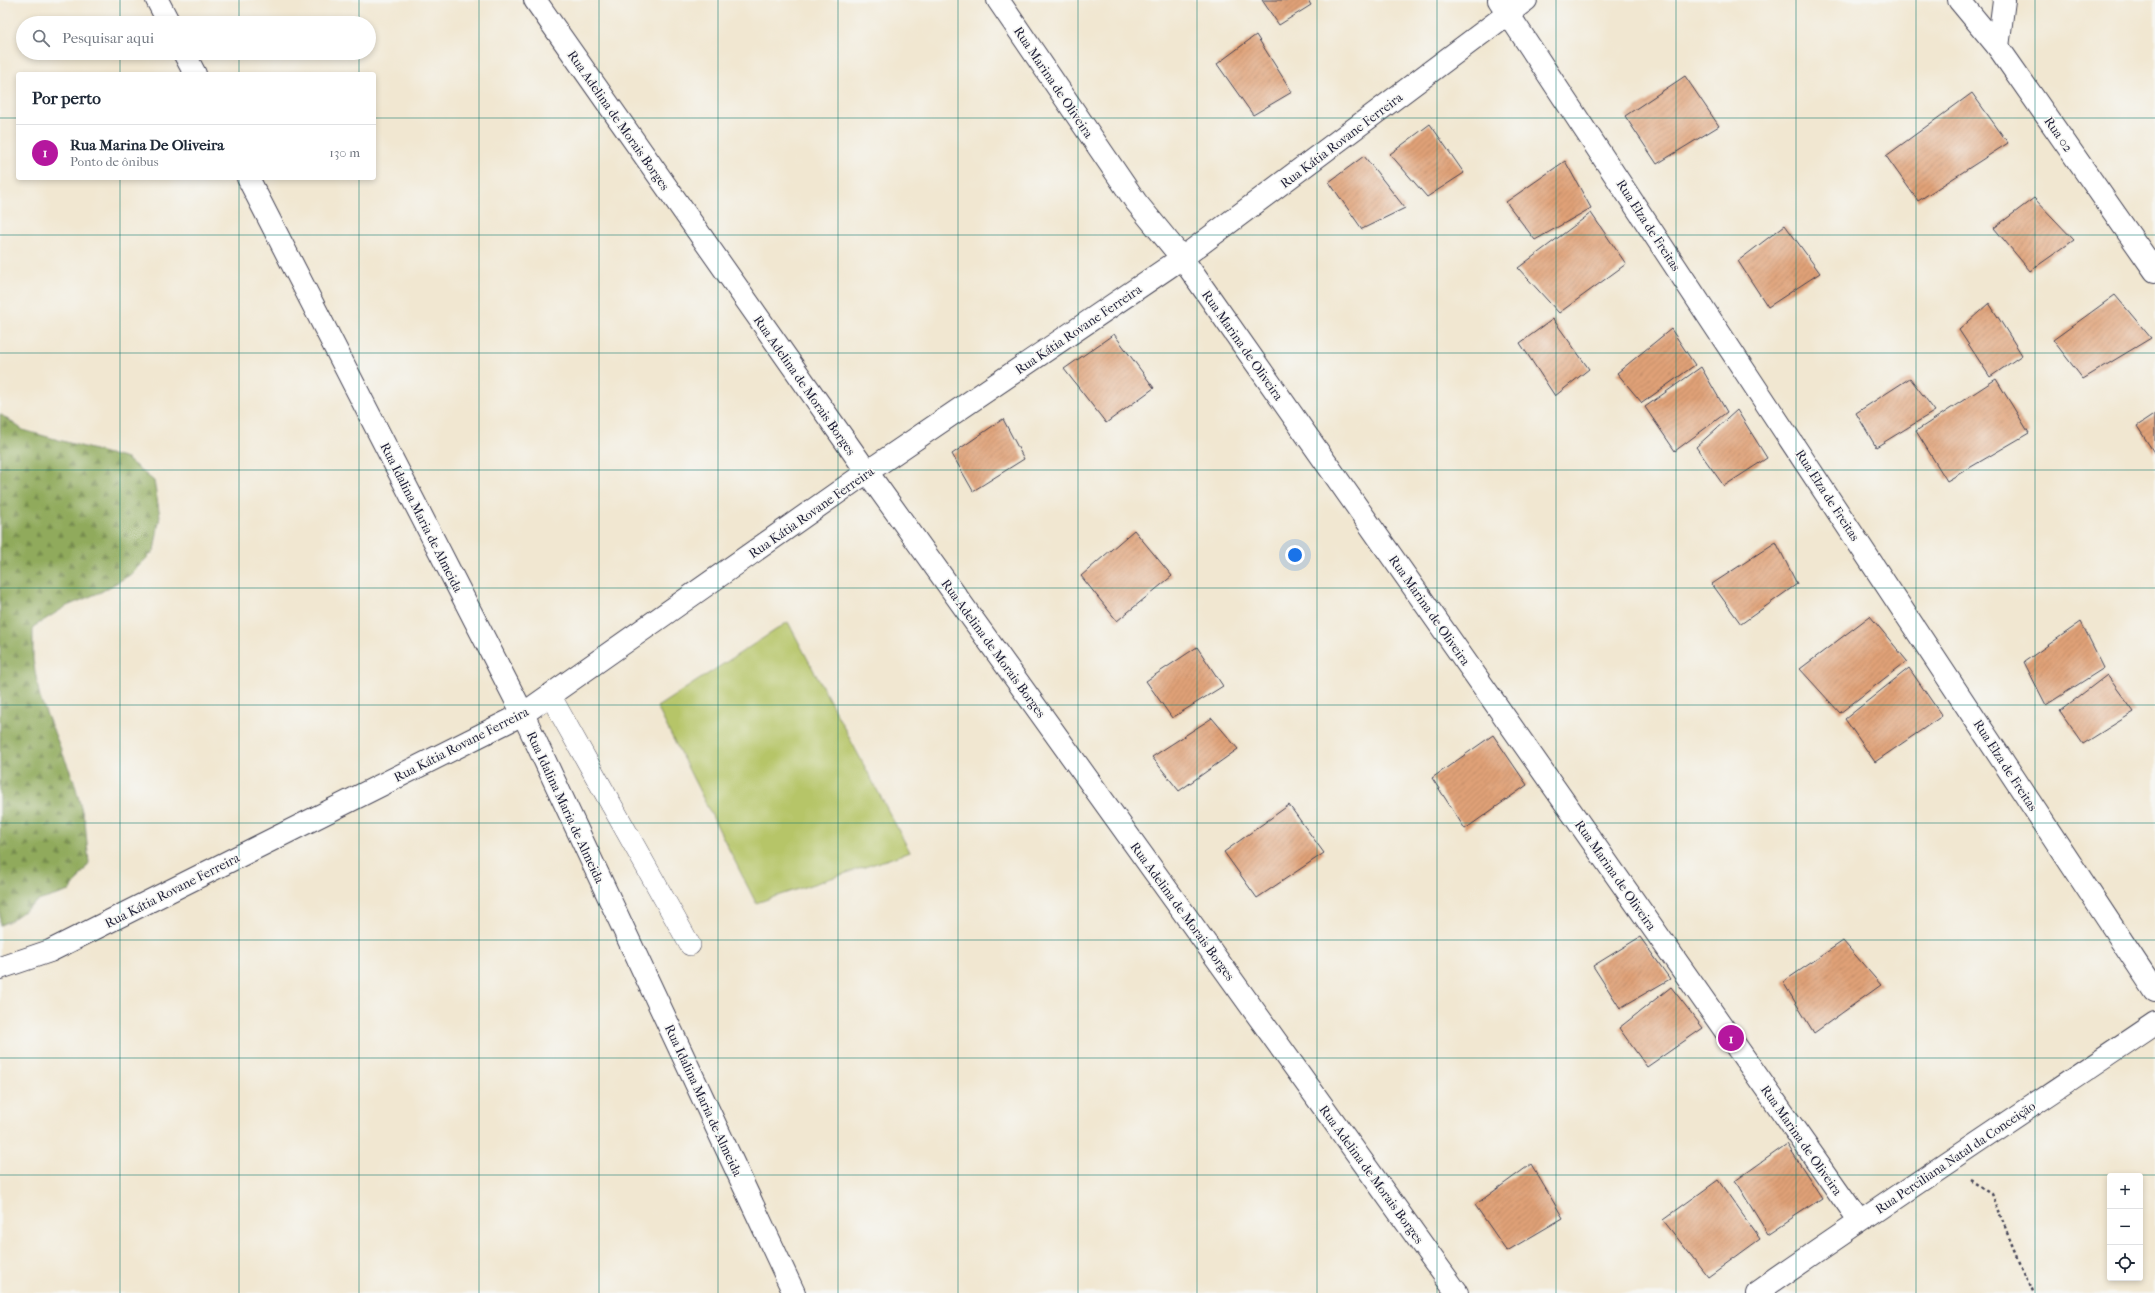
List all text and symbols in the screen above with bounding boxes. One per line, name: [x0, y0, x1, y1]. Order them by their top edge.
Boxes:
search box: [16, 16, 376, 60]
street label: Rua Marina de Oliveira: [1011, 24, 1097, 142]
icon: search: [30, 27, 52, 49]
text: Pesquisar aqui: [62, 29, 154, 47]
street label: Rua Adelina de Morais Borges: [565, 48, 673, 193]
text: Por perto: [32, 88, 101, 108]
street label: Rua Kátia Rovane Ferreira: [1277, 89, 1406, 191]
street label: Rua 02: [2041, 114, 2076, 155]
text: Rua Marina De Oliveira: [70, 136, 224, 154]
text: 1: [43, 145, 47, 160]
text: 130 m: [329, 145, 360, 160]
text: Ponto de ônibus: [70, 154, 159, 169]
street label: Rua Elza de Freitas: [1613, 177, 1684, 274]
street label: Rua Kátia Rovane Ferreira: [1012, 281, 1145, 377]
street label: Rua Marina de Oliveira: [1199, 287, 1287, 404]
street label: Rua Adelina de Morais Borges: [751, 313, 859, 458]
street label: Rua Idalina Maria de Almeida: [377, 440, 466, 595]
street label: Rua Elza de Freitas: [1792, 447, 1863, 544]
street label: Rua Kátia Rovane Ferreira: [746, 463, 877, 561]
your location: [1285, 545, 1305, 565]
street label: Rua Marina de Oliveira: [1386, 552, 1474, 669]
street label: Rua Adelina de Morais Borges: [938, 576, 1049, 720]
street label: Rua Kátia Rovane Ferreira: [391, 703, 532, 785]
street label: Rua Elza de Freitas: [1970, 717, 2041, 814]
street label: Rua Idalina Maria de Almeida: [524, 729, 608, 886]
street label: Rua Marina de Oliveira: [1572, 817, 1660, 934]
street label: Rua Adelina de Morais Borges: [1127, 839, 1238, 983]
street label: Rua Kátia Rovane Ferreira: [102, 849, 243, 931]
street label: Rua Idalina Maria de Almeida: [662, 1022, 746, 1179]
pin: 1: [1718, 1023, 1744, 1053]
street label: Rua Marina de Oliveira: [1758, 1082, 1846, 1199]
street label: Rua Perciliana Natal da Conceição: [1872, 1098, 2039, 1218]
street label: Rua Adelina de Morais Borges: [1316, 1102, 1427, 1246]
map controls: [2107, 1173, 2143, 1281]
button: +: [2107, 1173, 2143, 1209]
button: −: [2107, 1209, 2143, 1245]
button: locate: [2107, 1245, 2143, 1281]

